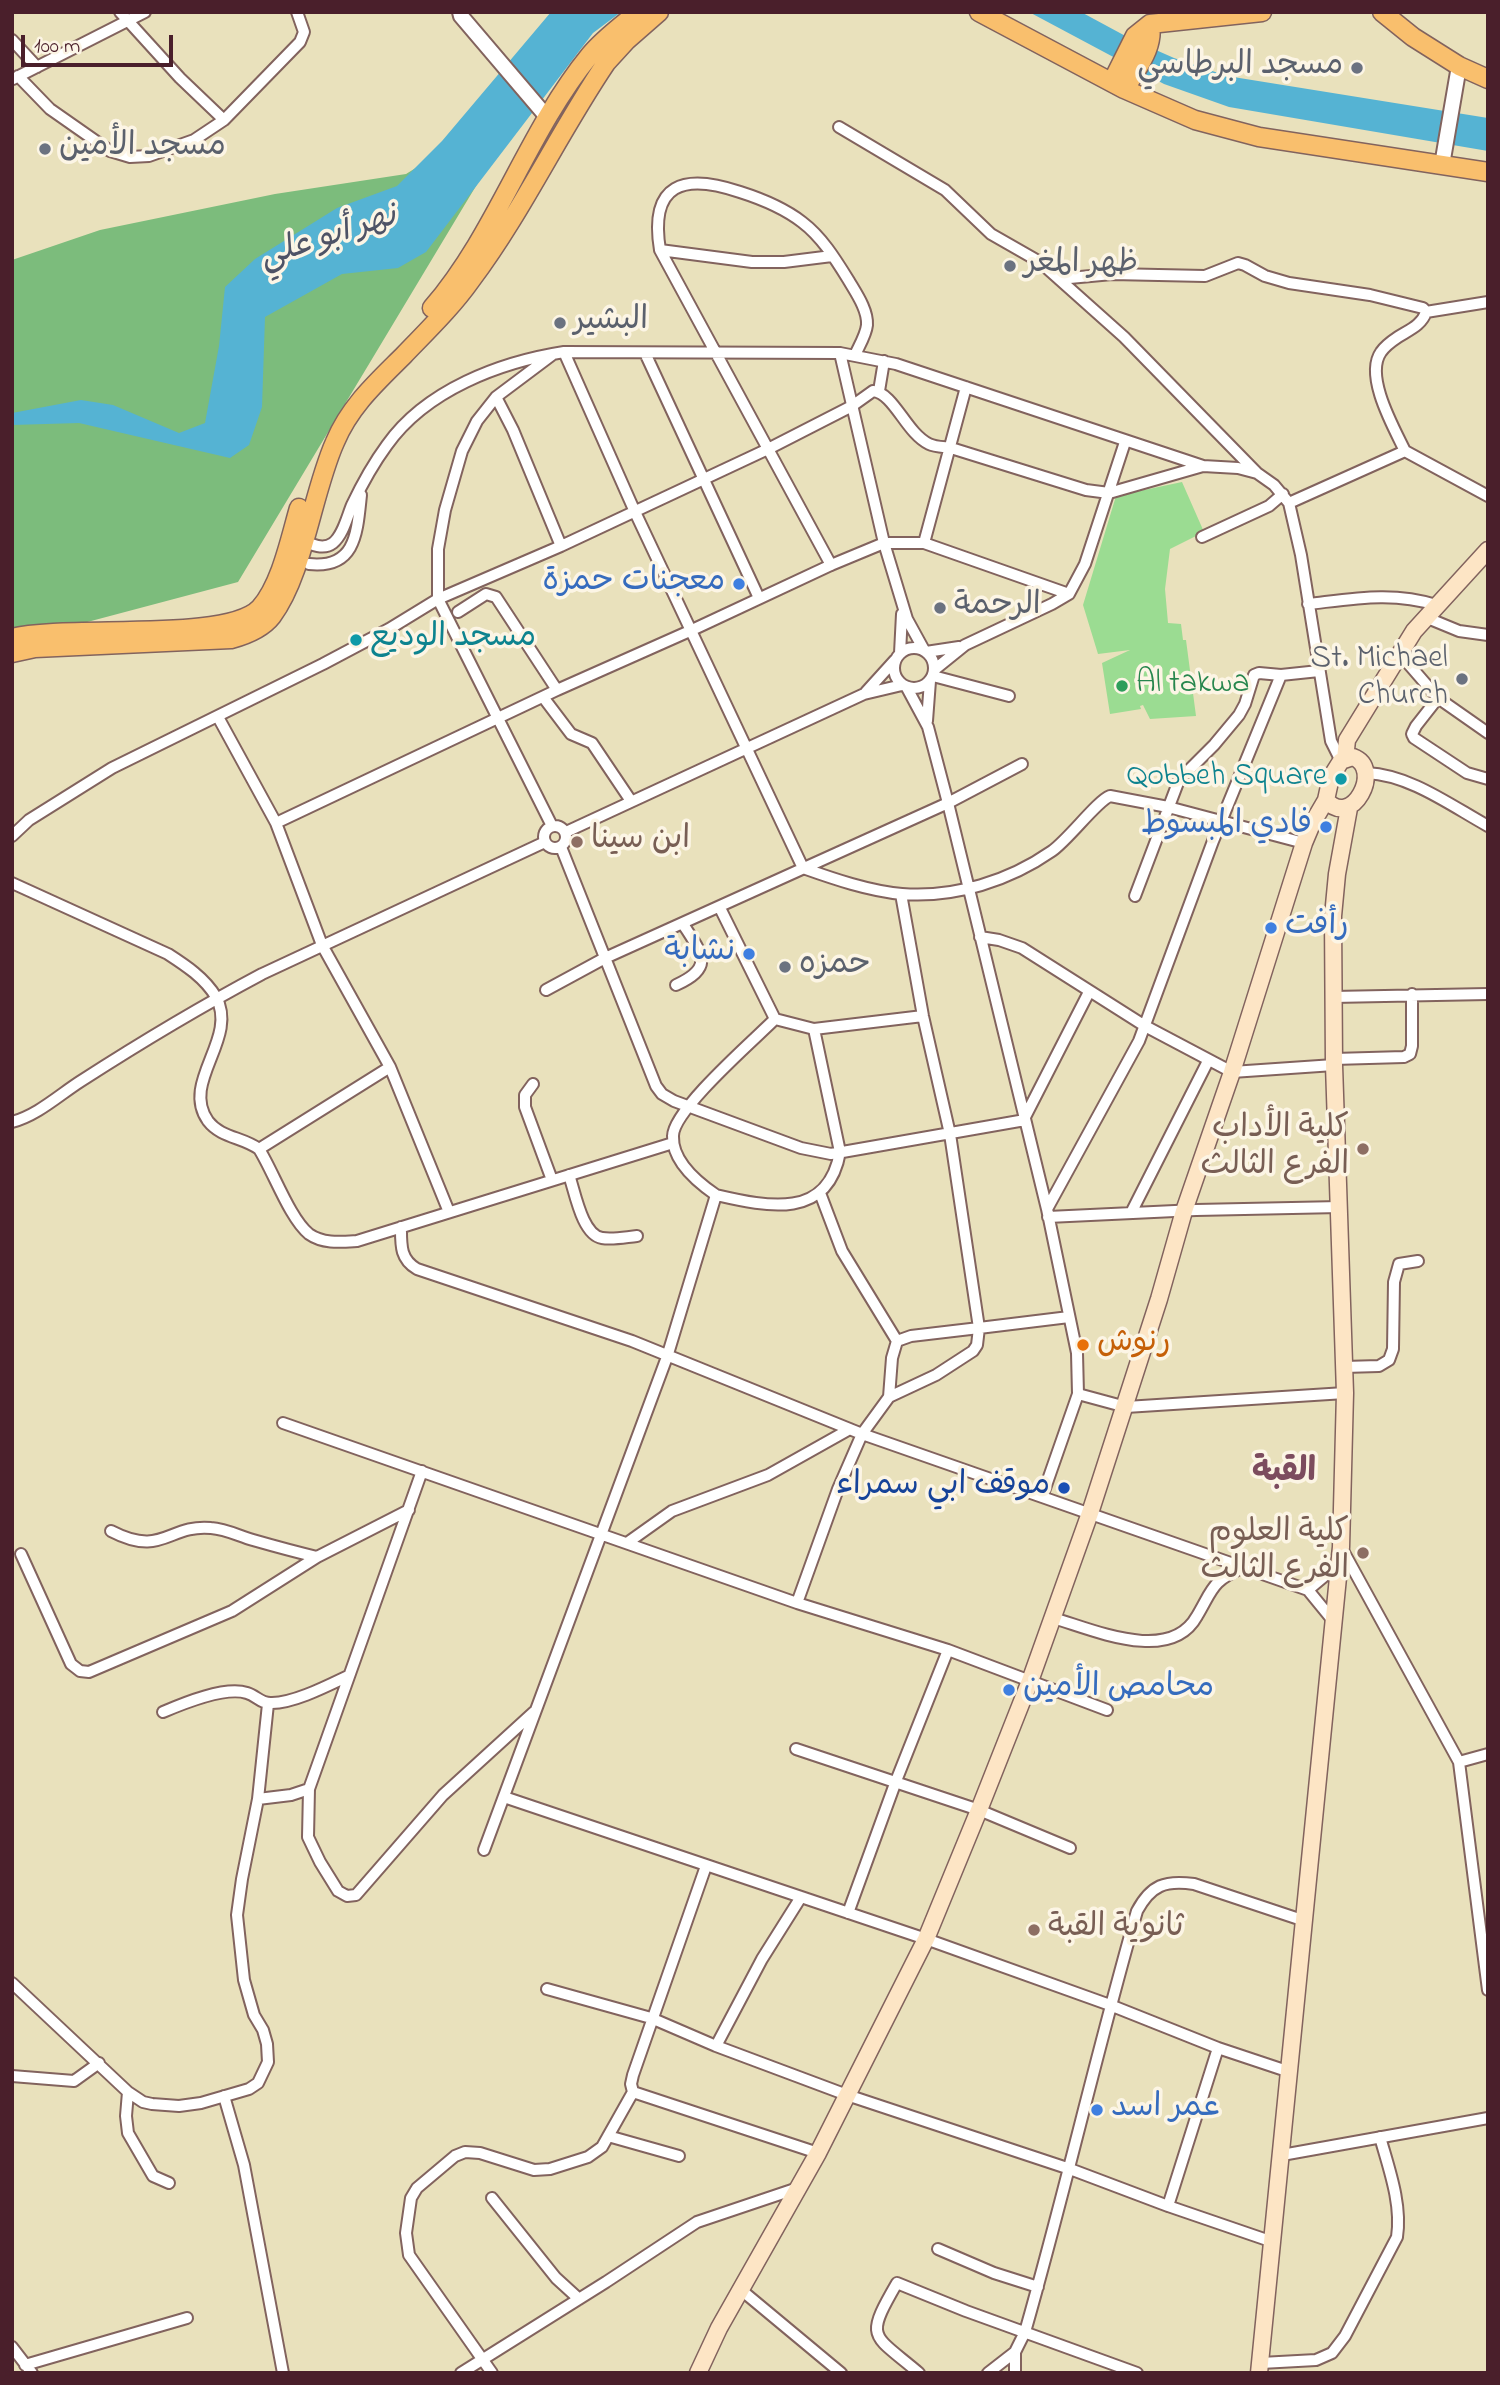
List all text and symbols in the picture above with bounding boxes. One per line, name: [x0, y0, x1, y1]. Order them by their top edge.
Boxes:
scale bar: [24, 21, 177, 65]
text: 100 m: [34, 32, 80, 62]
place label: مسجد البرطاسي: [1137, 49, 1343, 87]
marker: مسجد البرطاسي: [1349, 60, 1365, 76]
place label: مسجد الأمين: [59, 130, 226, 168]
marker: مسجد الأمين: [37, 141, 53, 157]
water label: نهر أبو علي: [256, 198, 402, 280]
place label: ظهر المغر: [1024, 247, 1138, 285]
marker: ظهر المغر: [1002, 258, 1018, 274]
place label: البشير: [574, 304, 648, 342]
marker: البشير: [552, 315, 568, 331]
place label: معجنات حمزة: [542, 565, 725, 603]
marker: معجنات حمزة: [731, 576, 747, 592]
place label: الرحمة: [954, 589, 1041, 627]
marker: الرحمة: [932, 600, 948, 616]
place label: مسجد الوديع: [370, 621, 536, 659]
marker: مسجد الوديع: [348, 632, 364, 648]
place label: St. Michael Church: [1311, 642, 1448, 717]
place label: Al takwa: [1136, 667, 1249, 705]
marker: St. Michael Church: [1454, 671, 1470, 687]
marker: Al takwa: [1114, 678, 1130, 694]
place label: Qobbeh Square: [1127, 760, 1327, 798]
marker: Qobbeh Square: [1333, 771, 1349, 787]
place label: فادي المبسوط: [1141, 808, 1312, 846]
marker: فادي المبسوط: [1318, 819, 1334, 835]
place label: ابن سينا: [591, 823, 690, 861]
marker: ابن سينا: [569, 834, 585, 850]
place label: رأفت: [1285, 909, 1349, 947]
marker: رأفت: [1263, 920, 1279, 936]
place label: نشابة: [664, 935, 735, 973]
marker: نشابة: [741, 946, 757, 962]
place label: حمزه: [799, 948, 871, 986]
marker: حمزه: [777, 959, 793, 975]
place label: كلية الأداب الفرع الثالث: [1201, 1112, 1349, 1187]
marker: كلية الأداب الفرع الثالث: [1355, 1141, 1371, 1157]
place label: رنوش: [1097, 1326, 1171, 1364]
marker: رنوش: [1075, 1337, 1091, 1353]
district label: القبة: [1252, 1455, 1316, 1495]
place label: موقف ابي سمراء: [836, 1469, 1050, 1507]
marker: موقف ابي سمراء: [1056, 1480, 1072, 1496]
place label: كلية العلوم الفرع الثالث: [1201, 1516, 1349, 1591]
marker: كلية العلوم الفرع الثالث: [1355, 1545, 1371, 1561]
place label: محامص الأمين: [1023, 1671, 1214, 1709]
marker: محامص الأمين: [1001, 1682, 1017, 1698]
place label: ثانوية القبة: [1048, 1911, 1184, 1949]
marker: ثانوية القبة: [1026, 1922, 1042, 1938]
place label: عمر اسد: [1111, 2091, 1220, 2129]
marker: عمر اسد: [1089, 2102, 1105, 2118]

